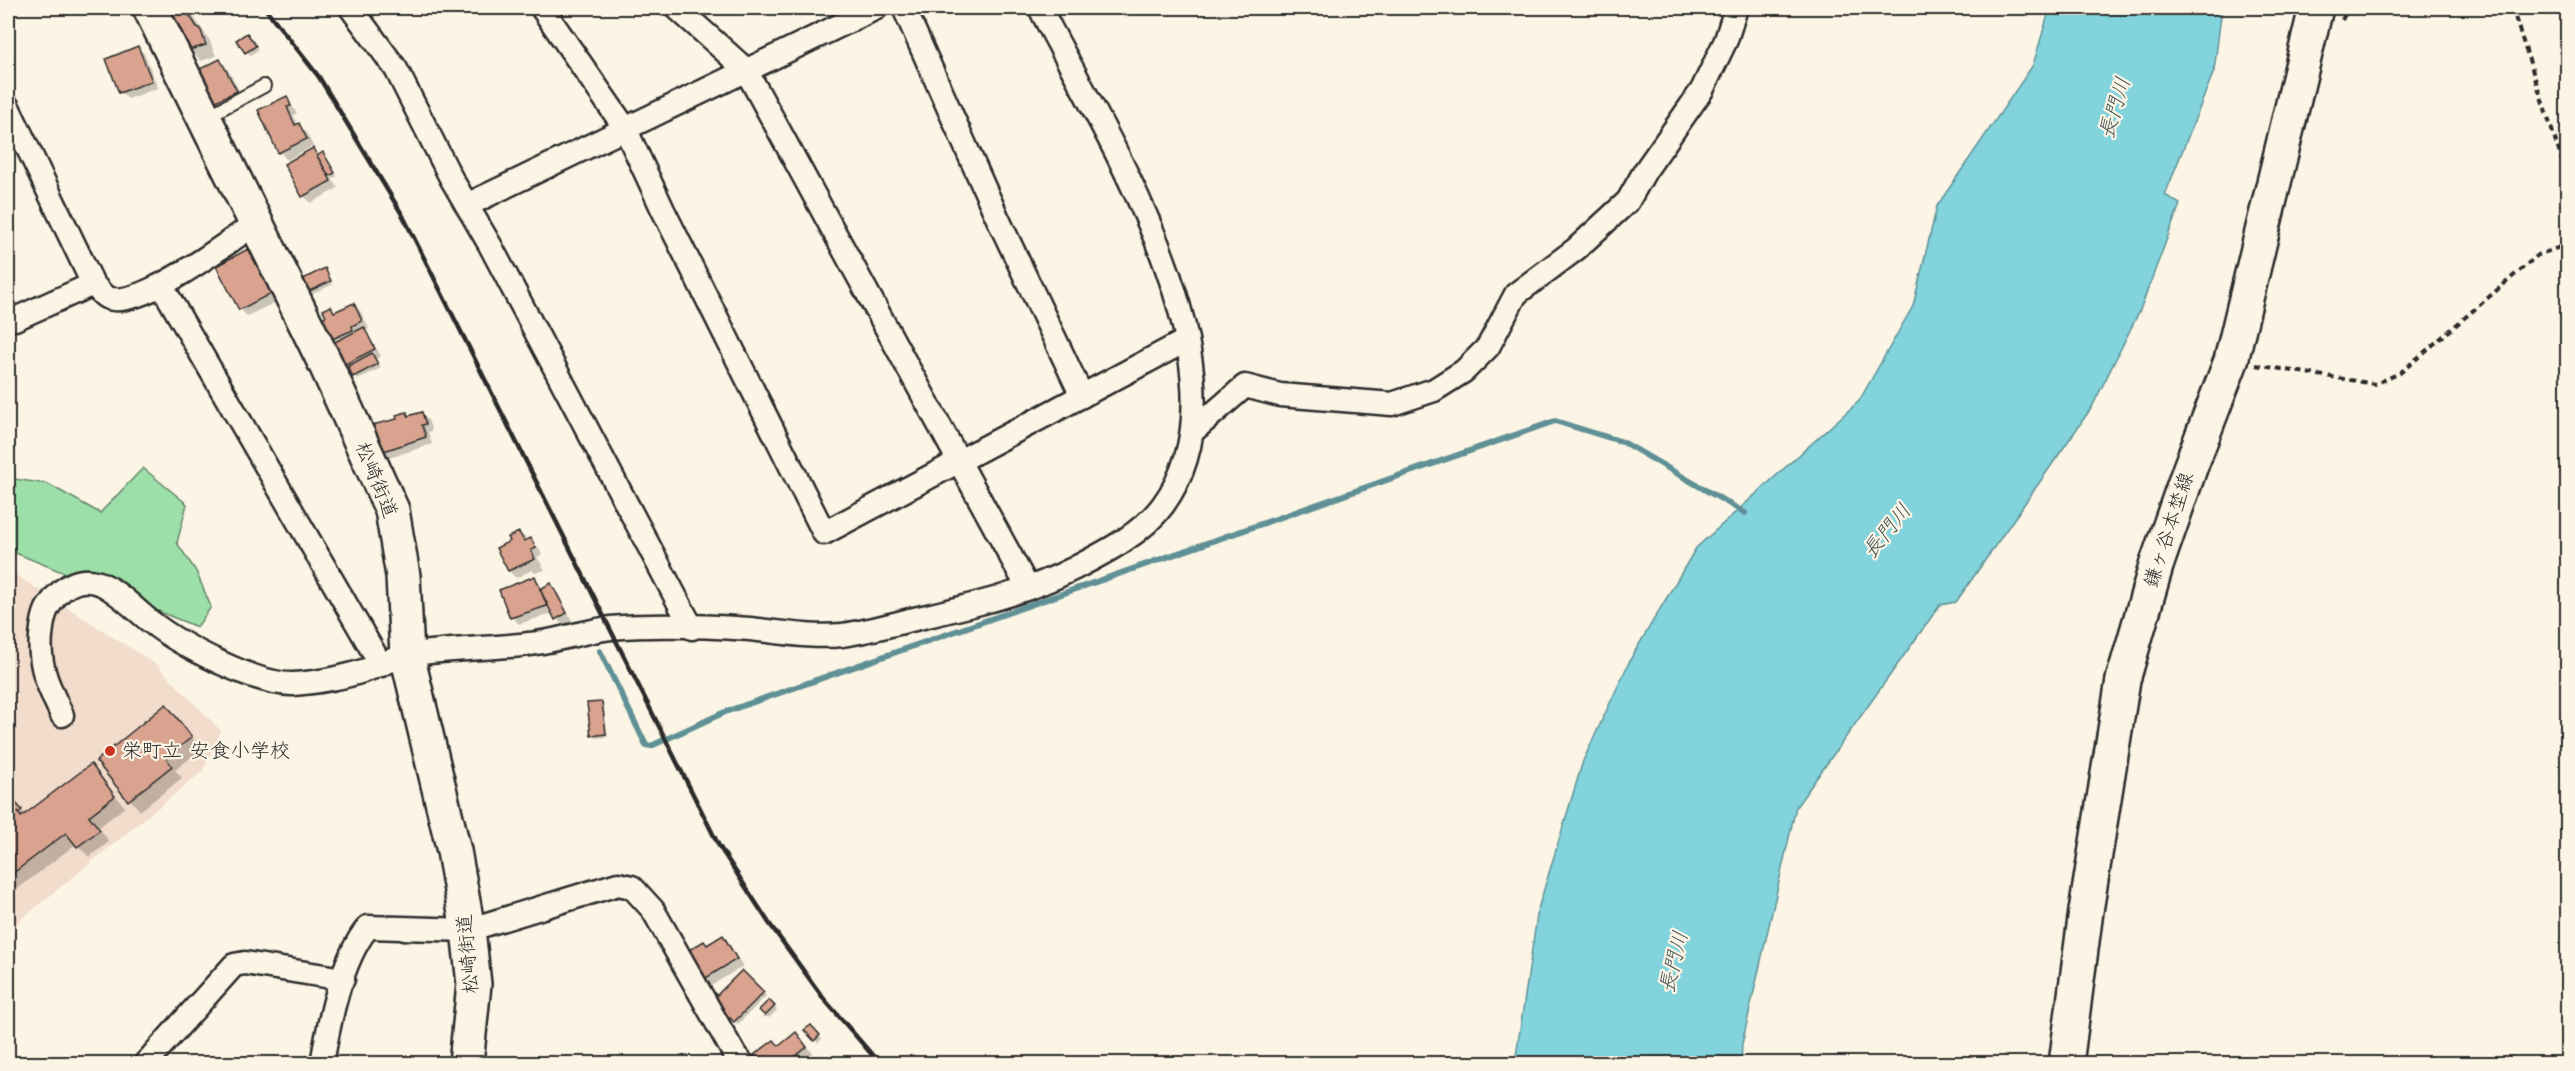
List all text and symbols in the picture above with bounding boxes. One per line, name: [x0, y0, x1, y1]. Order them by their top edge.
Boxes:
water label: 長門川: [2092, 74, 2138, 142]
street label: 松崎街道: [348, 438, 404, 522]
street label: 鎌ヶ谷本埜線: [2137, 469, 2201, 591]
water label: 長門川: [1856, 497, 1918, 565]
place label: 栄町立 安食小学校: [122, 737, 290, 765]
marker: 栄町立 安食小学校: [103, 744, 117, 758]
street label: 松崎街道: [451, 913, 485, 995]
water label: 長門川: [1652, 928, 1696, 996]

